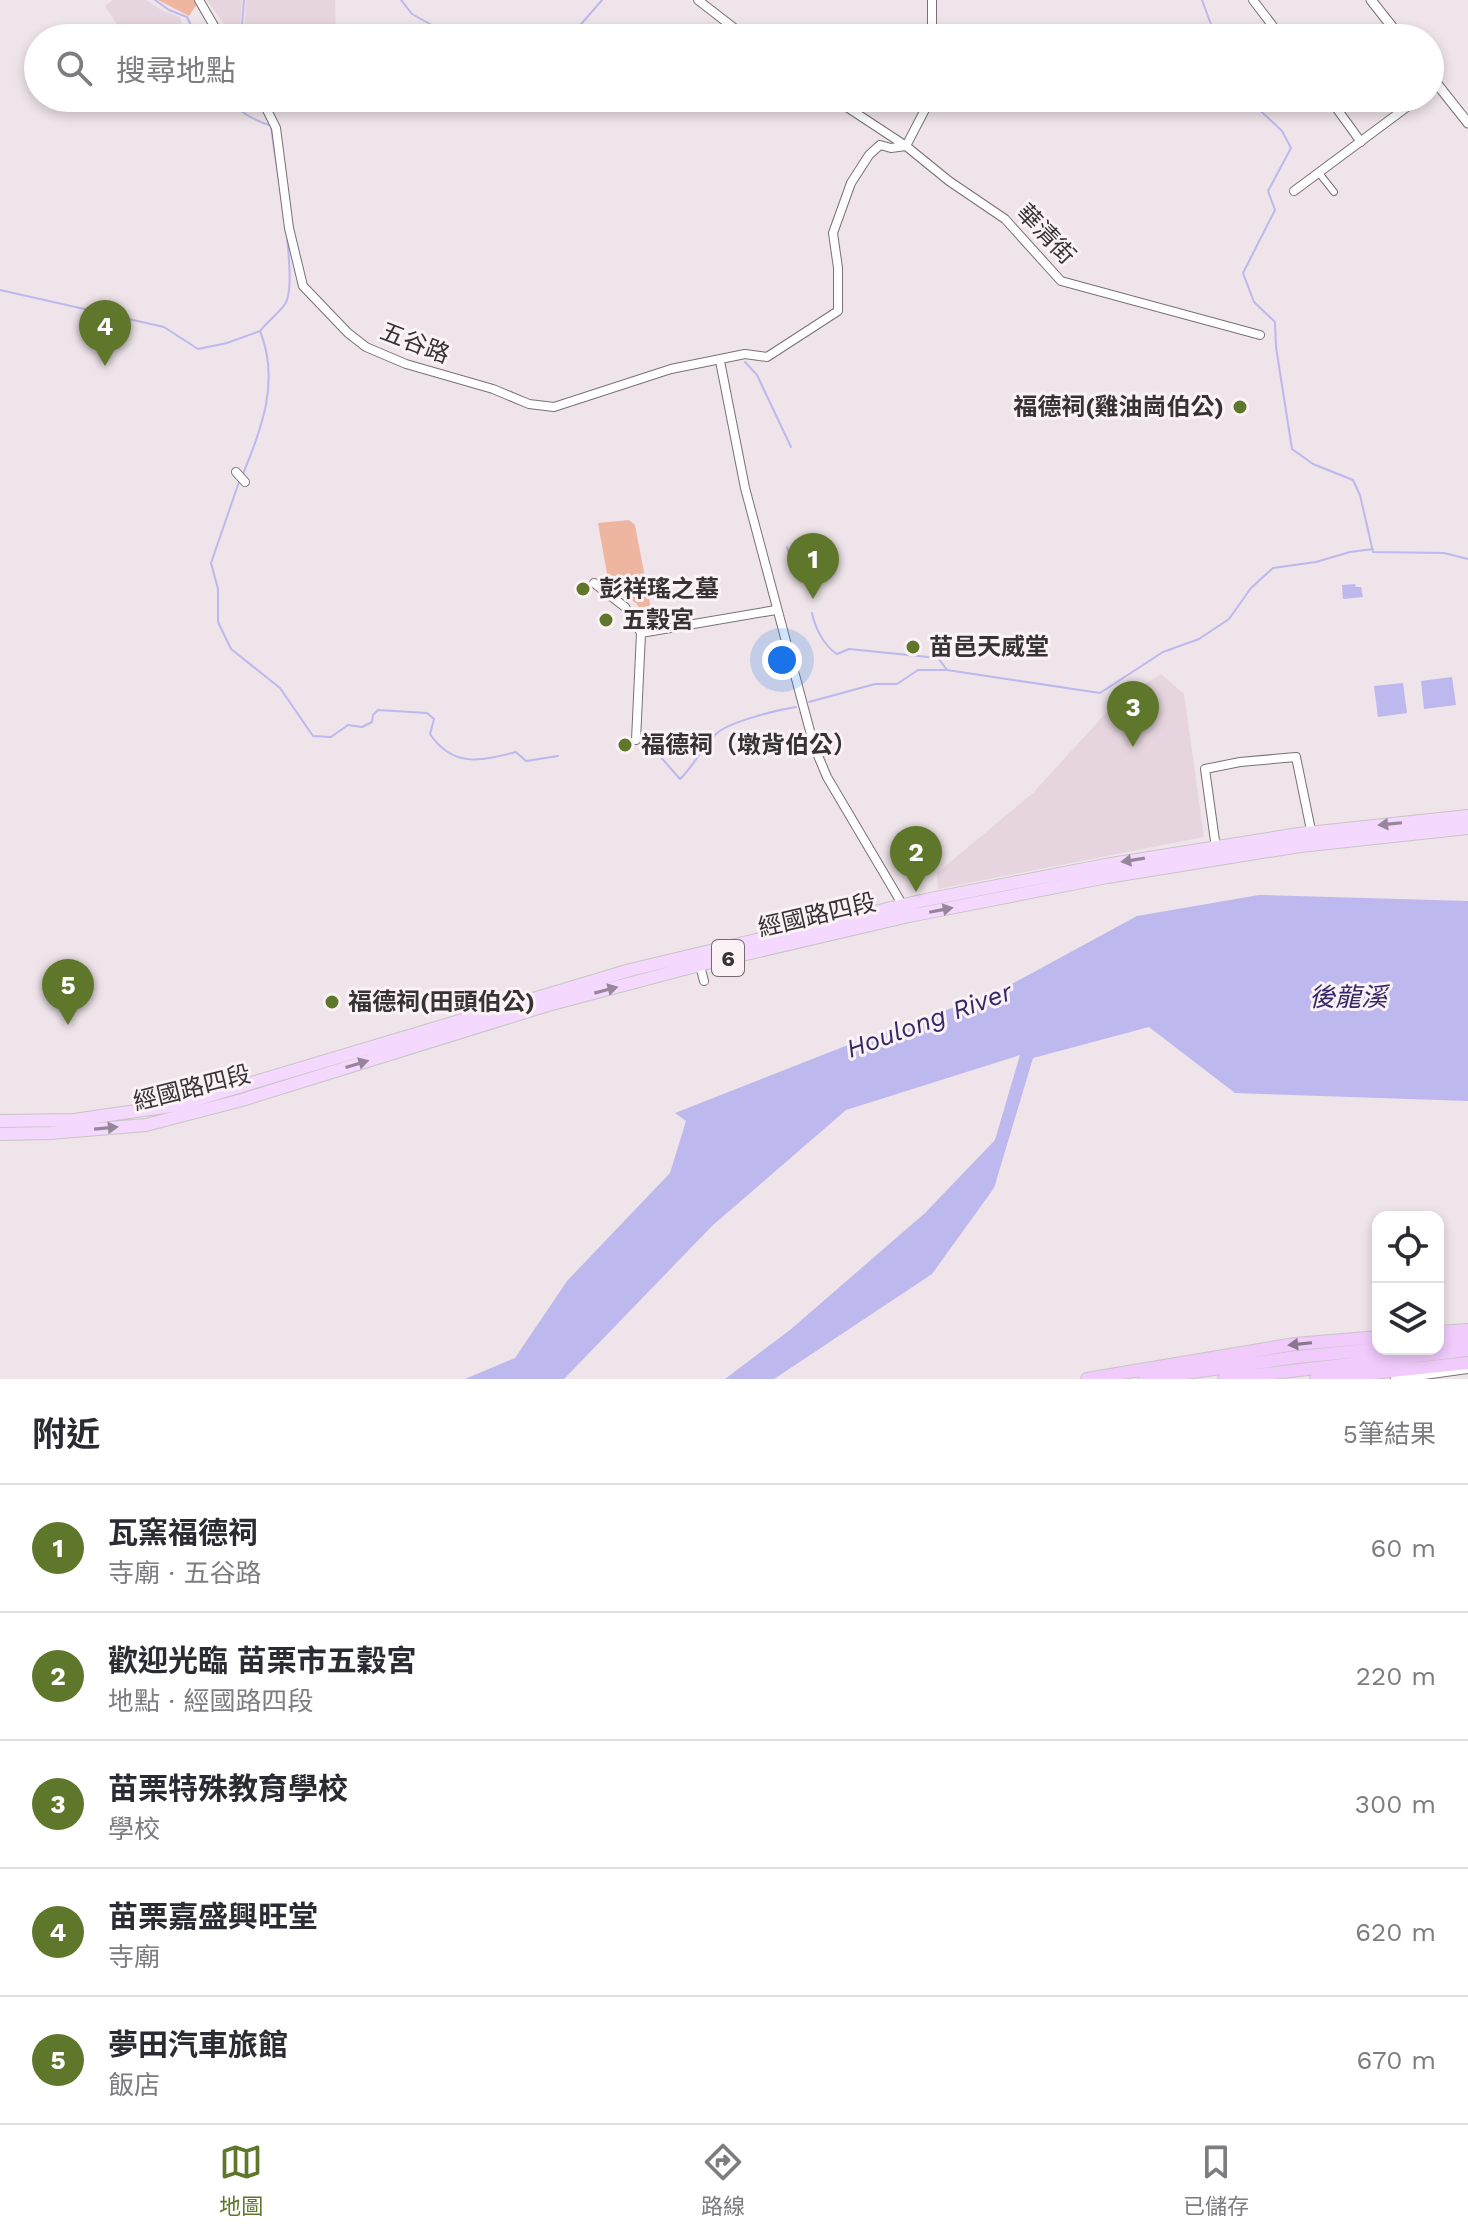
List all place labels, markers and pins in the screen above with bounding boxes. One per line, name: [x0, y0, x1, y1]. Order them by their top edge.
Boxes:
pin: 4: [79, 300, 131, 366]
place label: 福德祠(雞油崗伯公): [1013, 393, 1224, 421]
marker: 福德祠(雞油崗伯公): [1231, 398, 1249, 416]
pin: 1: [787, 533, 839, 599]
place label: 彭祥瑤之墓: [599, 575, 719, 603]
marker: 彭祥瑤之墓: [574, 580, 592, 598]
place label: 五穀宮: [622, 606, 694, 634]
marker: 五穀宮: [597, 611, 615, 629]
place label: 苗邑天威堂: [929, 633, 1049, 661]
marker: 苗邑天威堂: [904, 638, 922, 656]
pin: 3: [1107, 681, 1159, 747]
place label: 福德祠（墩背伯公）: [641, 731, 857, 759]
marker: 福德祠（墩背伯公）: [616, 736, 634, 754]
pin: 2: [890, 826, 942, 892]
pin: 5: [42, 959, 94, 1025]
place label: 福德祠(田頭伯公): [348, 988, 535, 1016]
marker: 福德祠(田頭伯公): [323, 993, 341, 1011]

